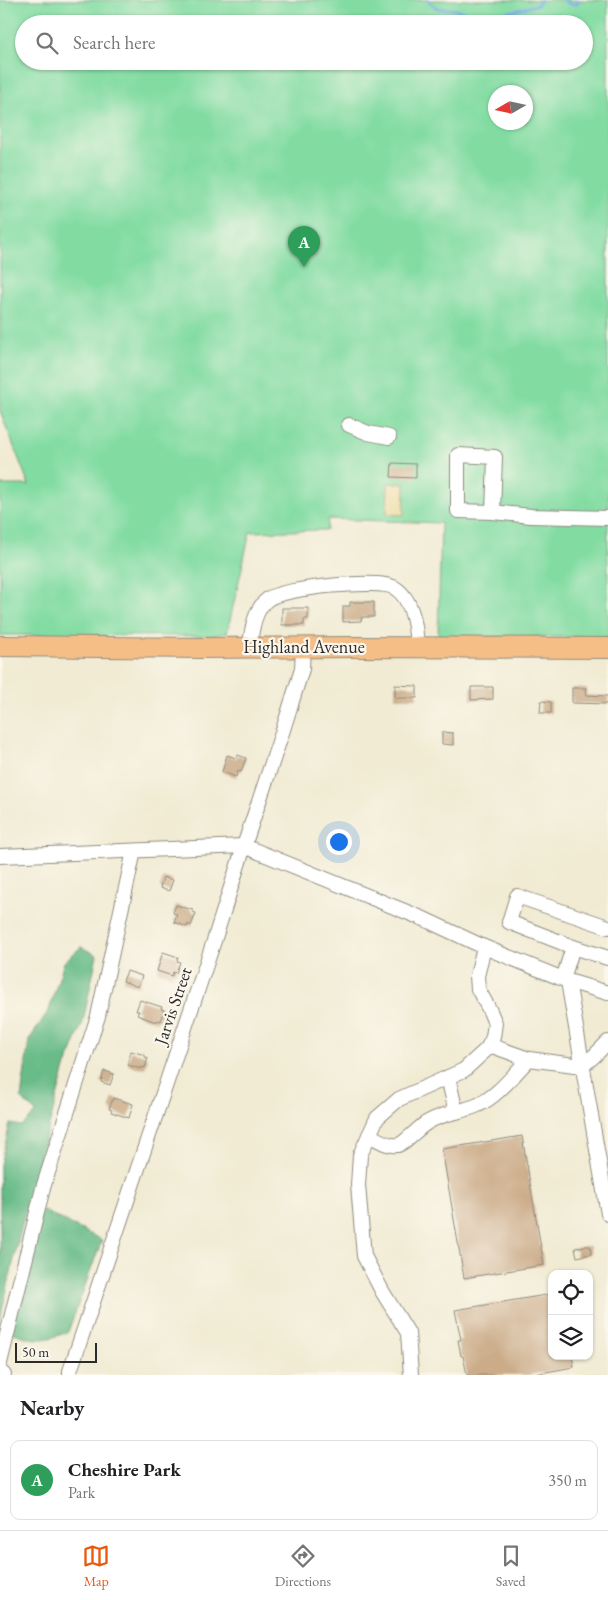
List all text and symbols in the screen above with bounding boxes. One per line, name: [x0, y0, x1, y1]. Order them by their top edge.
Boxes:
search box: [15, 15, 593, 70]
icon: search: [33, 29, 61, 57]
text: Search here: [73, 30, 155, 55]
north arrow: [488, 85, 533, 130]
pin: A: [288, 226, 320, 267]
street label: Highland Avenue: [243, 635, 365, 658]
your location: [326, 829, 352, 855]
street label: Jarvis Street: [148, 964, 197, 1050]
map controls: [548, 1270, 593, 1360]
button: locate: [548, 1270, 593, 1315]
button: layers: [548, 1315, 593, 1360]
scale bar: [15, 1340, 98, 1363]
text: 50 m: [22, 1343, 49, 1361]
text: Nearby: [20, 1394, 84, 1421]
text: Cheshire Park: [68, 1457, 181, 1482]
text: A: [31, 1470, 43, 1491]
text: 350 m: [548, 1470, 587, 1491]
text: Park: [68, 1482, 95, 1503]
tab: Map: [82, 1542, 110, 1590]
tab: Directions: [275, 1542, 331, 1590]
tab: Saved: [496, 1542, 526, 1590]

